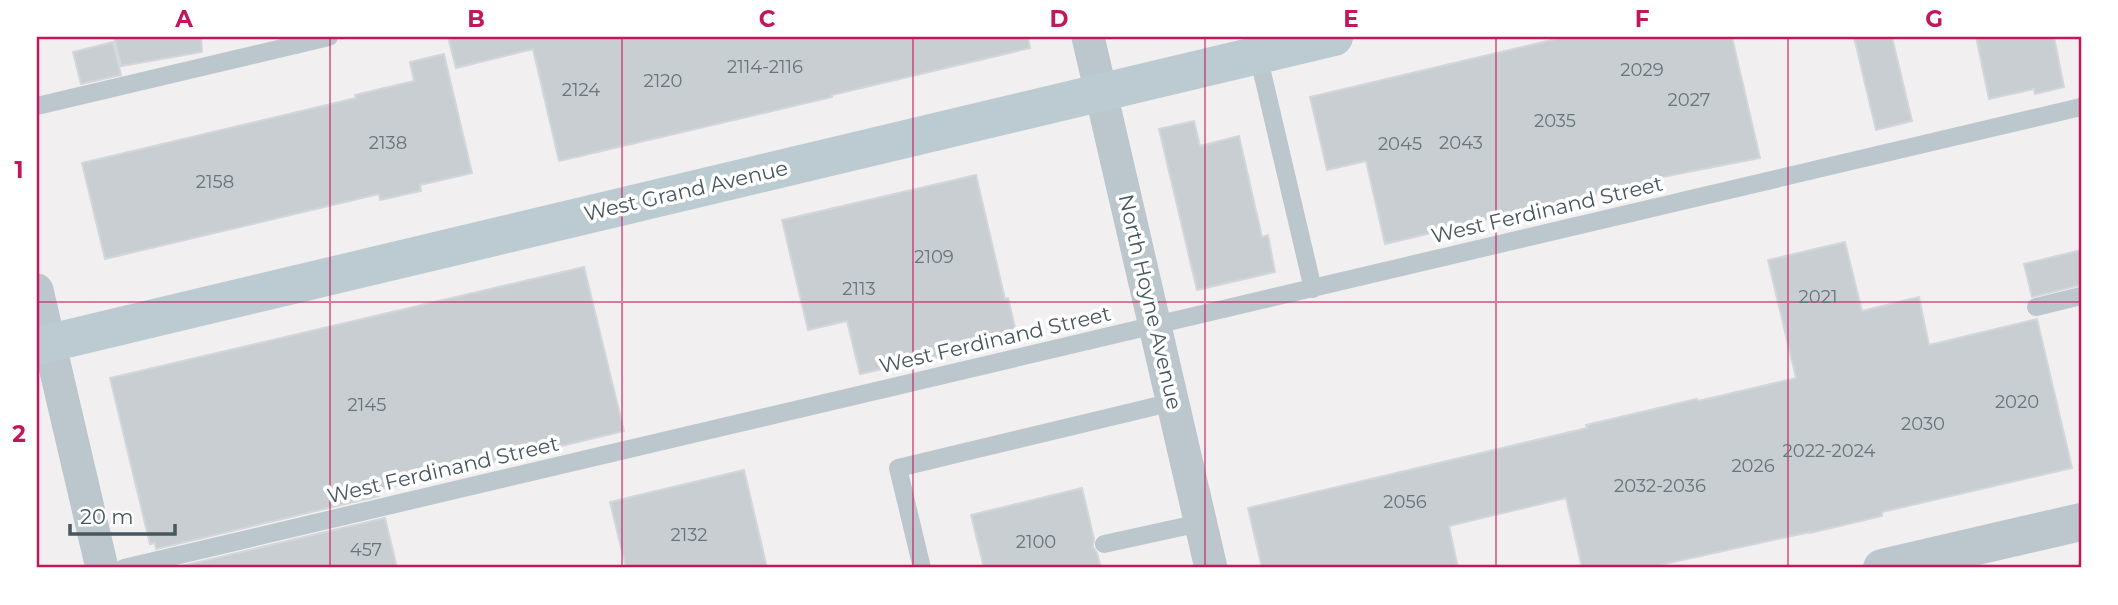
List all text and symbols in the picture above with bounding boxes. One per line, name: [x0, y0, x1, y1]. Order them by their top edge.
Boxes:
text: A: [174, 5, 193, 33]
text: B: [467, 5, 485, 33]
text: C: [759, 5, 776, 33]
text: D: [1050, 5, 1069, 33]
text: E: [1343, 5, 1359, 33]
text: F: [1635, 5, 1650, 33]
text: G: [1925, 5, 1943, 33]
house number: 2114-2116: [727, 56, 803, 78]
house number: 2029: [1620, 59, 1664, 81]
house number: 2120: [644, 70, 682, 92]
house number: 2124: [562, 79, 600, 101]
house number: 2027: [1668, 89, 1710, 111]
house number: 2035: [1534, 110, 1576, 132]
house number: 2138: [369, 132, 407, 154]
house number: 2043: [1439, 132, 1483, 154]
house number: 2045: [1378, 133, 1422, 155]
street label: West Grand Avenue: [581, 155, 790, 226]
text: 1: [14, 156, 24, 184]
house number: 2158: [196, 171, 234, 193]
street label: West Ferdinand Street: [1429, 171, 1665, 248]
street label: North Hoyne Avenue: [1114, 192, 1187, 412]
house number: 2109: [914, 246, 954, 268]
house number: 2113: [842, 278, 876, 300]
house number: 2021: [1799, 286, 1837, 308]
street label: West Ferdinand Street: [877, 301, 1113, 378]
house number: 2020: [1995, 391, 2039, 413]
house number: 2145: [348, 394, 386, 416]
house number: 2030: [1901, 413, 1945, 435]
text: 2: [12, 420, 26, 448]
street label: West Ferdinand Street: [325, 431, 561, 508]
house number: 2022-2024: [1783, 440, 1876, 462]
house number: 2026: [1731, 455, 1775, 477]
house number: 2032-2036: [1614, 475, 1706, 497]
house number: 2056: [1383, 491, 1427, 513]
scale bar: [70, 493, 175, 537]
text: 20 m: [80, 504, 134, 529]
house number: 2132: [670, 524, 708, 546]
house number: 2100: [1016, 531, 1056, 553]
house number: 457: [350, 539, 382, 561]

